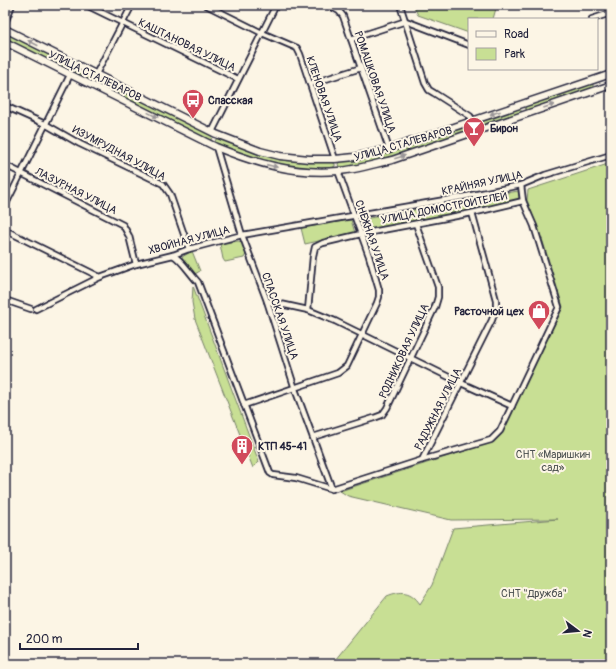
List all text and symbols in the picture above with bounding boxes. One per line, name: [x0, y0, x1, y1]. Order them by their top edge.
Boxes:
street label: КАШТАНОВАЯ УЛИЦА: [136, 16, 238, 74]
legend: [468, 18, 598, 70]
text: Road: [504, 27, 529, 42]
street label: РОМАШКОВАЯ УЛИЦА: [351, 29, 399, 135]
one-way arrow: [27, 40, 39, 47]
text: Park: [504, 47, 525, 62]
street label: УЛИЦА СТАЛЕВАРОВ: [47, 48, 143, 104]
street label: КЛЕНОВАЯ УЛИЦА: [303, 55, 345, 143]
bus stop icon: Спасская: [180, 87, 206, 120]
place label: Спасская: [208, 94, 253, 107]
one-way arrow: [544, 103, 556, 109]
one-way arrow: [488, 110, 500, 116]
one-way arrow: [147, 112, 159, 118]
bar icon: Бирон: [461, 115, 487, 148]
place label: Бирон: [490, 122, 519, 135]
street label: ИЗУМРУДНАЯ УЛИЦА: [70, 123, 168, 183]
street label: УЛИЦА СТАЛЕВАРОВ: [352, 124, 454, 164]
one-way arrow: [394, 154, 406, 160]
street label: ЛАЗУРНАЯ УЛИЦА: [32, 164, 119, 217]
one-way arrow: [266, 164, 278, 170]
street label: КРАЙНЯЯ УЛИЦА: [440, 168, 524, 198]
street label: УЛИЦА ДОМОСТРОИТЕЛЕЙ: [380, 189, 509, 227]
street label: СНЕЖНАЯ УЛИЦА: [352, 198, 392, 282]
street label: ХВОЙНАЯ УЛИЦА: [147, 223, 231, 257]
street label: СПАССКАЯ УЛИЦА: [259, 271, 301, 361]
shop icon: Расточной цех: [526, 298, 552, 331]
street label: РОДНИКОВАЯ УЛИЦА: [376, 302, 432, 400]
place label: Расточной цех: [454, 305, 524, 318]
street label: РАДУЖНАЯ УЛИЦА: [412, 366, 464, 452]
building icon: КТП 45-41: [229, 433, 255, 466]
place label: КТП 45-41: [258, 440, 307, 453]
park label: СНТ «Маришкин сад»: [516, 448, 590, 474]
park label: СНТ "Дружба": [501, 587, 567, 600]
north arrow: [558, 611, 598, 651]
scale bar: [20, 625, 138, 651]
text: N: [580, 628, 594, 640]
text: 200 m: [26, 632, 63, 647]

